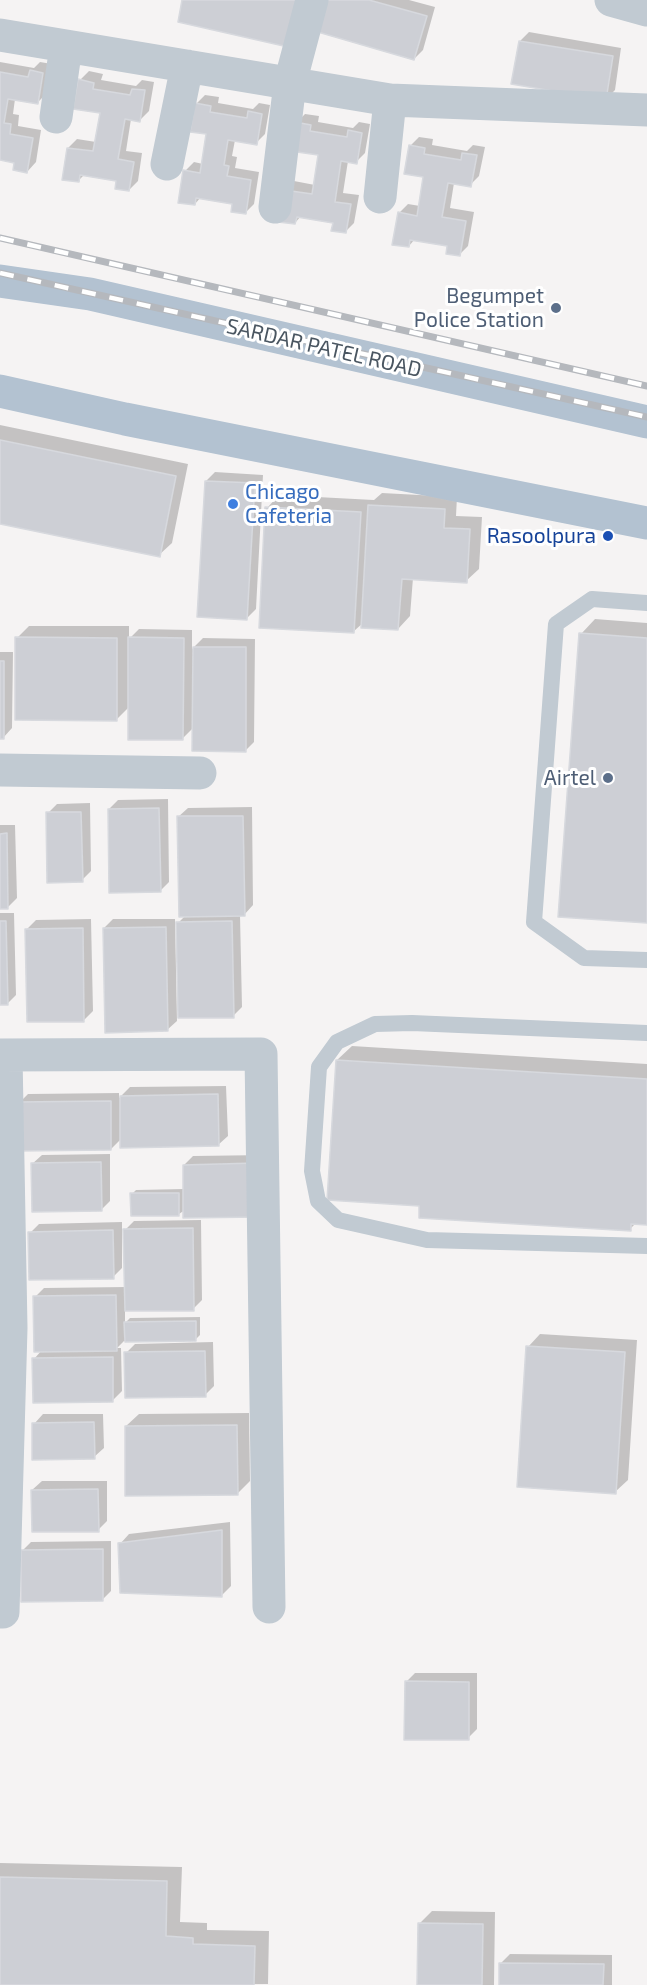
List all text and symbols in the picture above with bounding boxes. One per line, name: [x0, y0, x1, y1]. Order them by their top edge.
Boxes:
place label: Begumpet Police Station: [414, 283, 544, 333]
marker: Begumpet Police Station: [549, 301, 563, 315]
street label: SARDAR PATEL ROAD: [224, 313, 424, 383]
place label: Chicago Cafeteria: [245, 479, 332, 529]
marker: Chicago Cafeteria: [226, 497, 240, 511]
place label: Rasoolpura: [487, 523, 596, 549]
marker: Rasoolpura: [601, 529, 615, 543]
place label: Airtel: [544, 765, 596, 791]
marker: Airtel: [601, 771, 615, 785]

